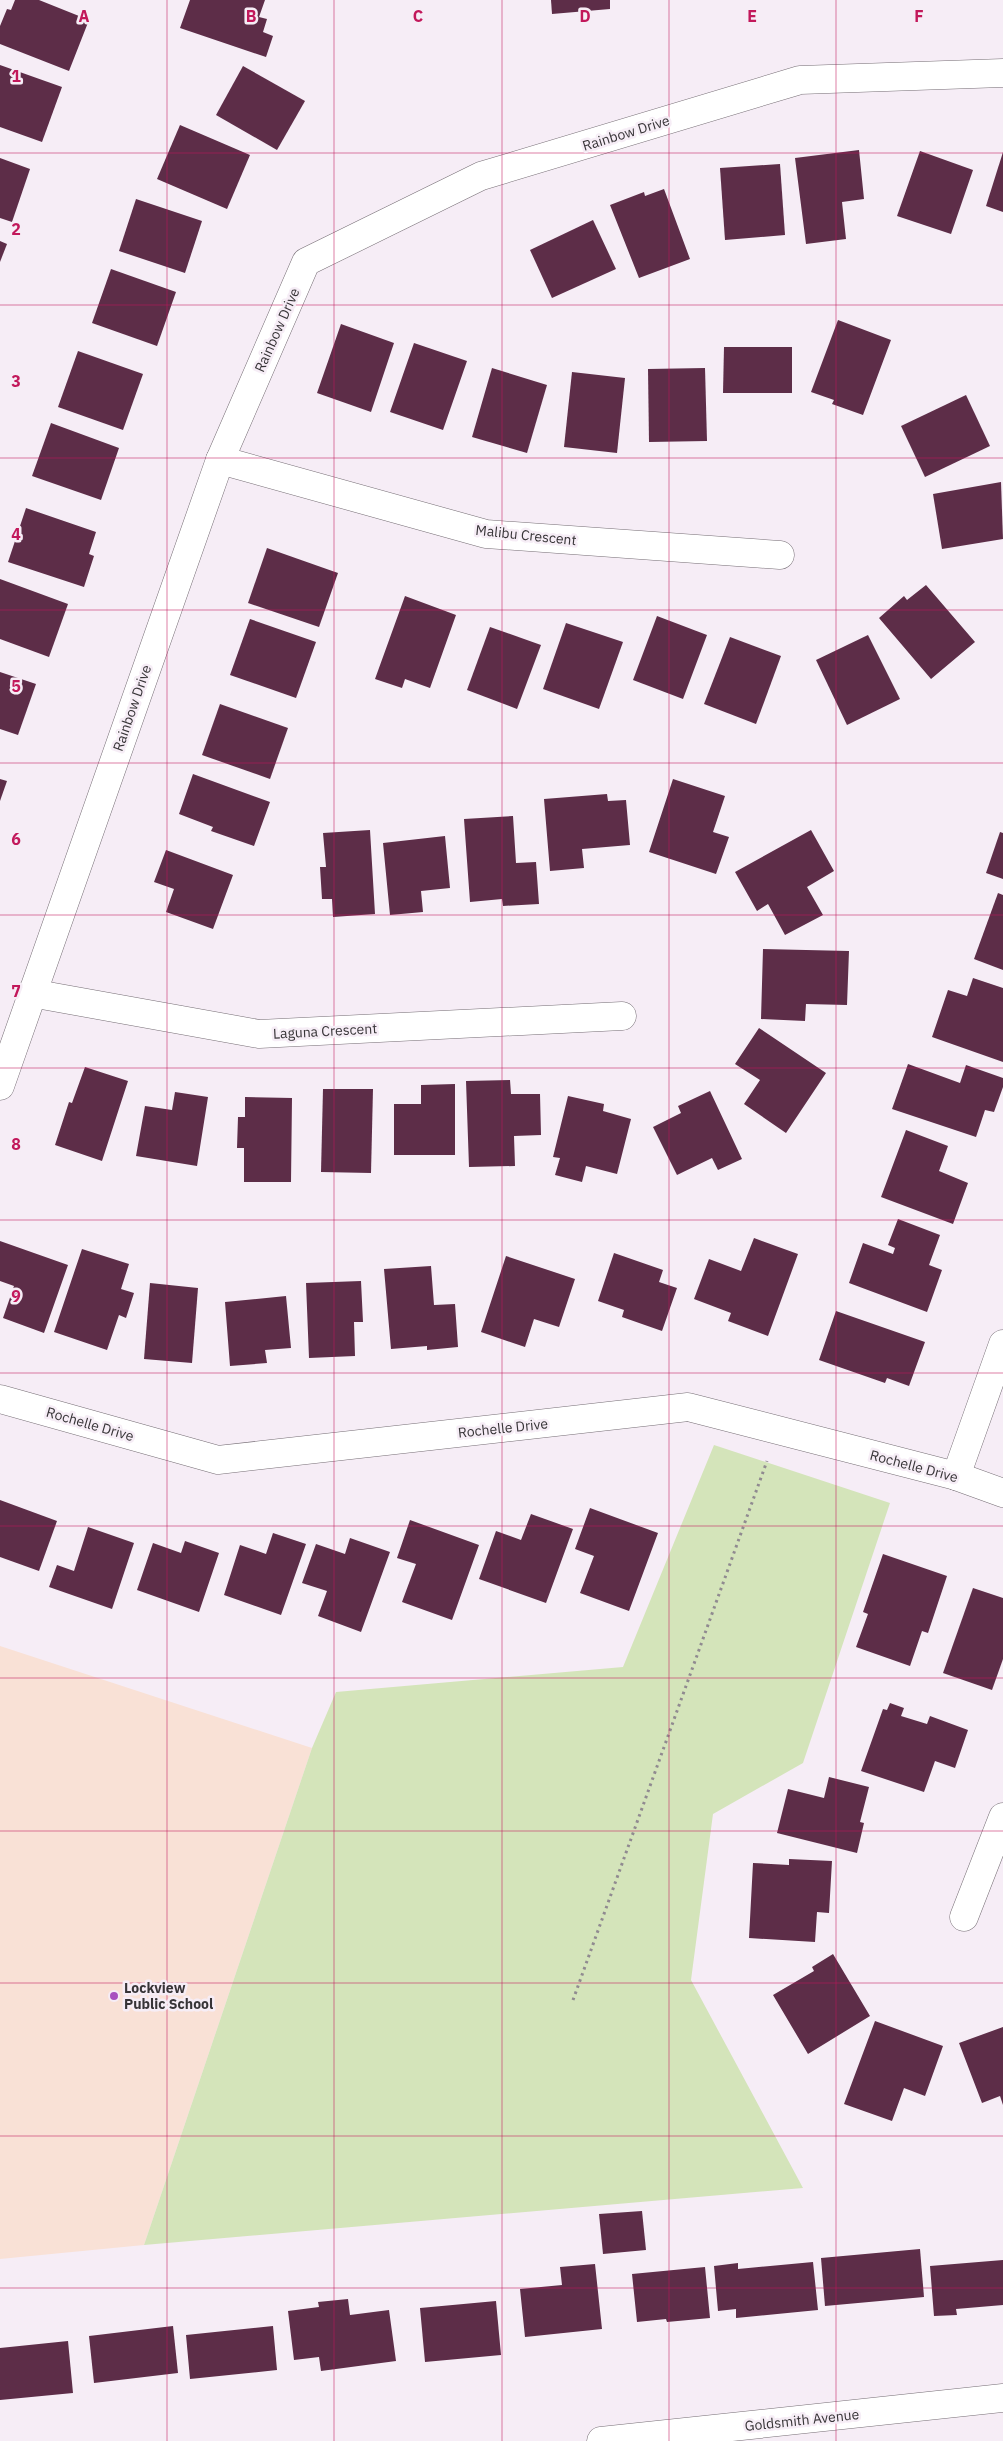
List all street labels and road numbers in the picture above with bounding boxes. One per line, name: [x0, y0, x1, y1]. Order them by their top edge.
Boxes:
street label: Rainbow Drive: [580, 111, 672, 155]
street label: Rainbow Drive: [250, 285, 304, 375]
street label: Malibu Crescent: [475, 521, 577, 549]
street label: Rainbow Drive: [109, 662, 155, 754]
street label: Laguna Crescent: [272, 1019, 378, 1043]
street label: Rochelle Drive: [44, 1403, 136, 1445]
street label: Rochelle Drive: [457, 1414, 549, 1442]
street label: Rochelle Drive: [868, 1446, 960, 1486]
street label: Goldsmith Avenue: [744, 2405, 860, 2435]

